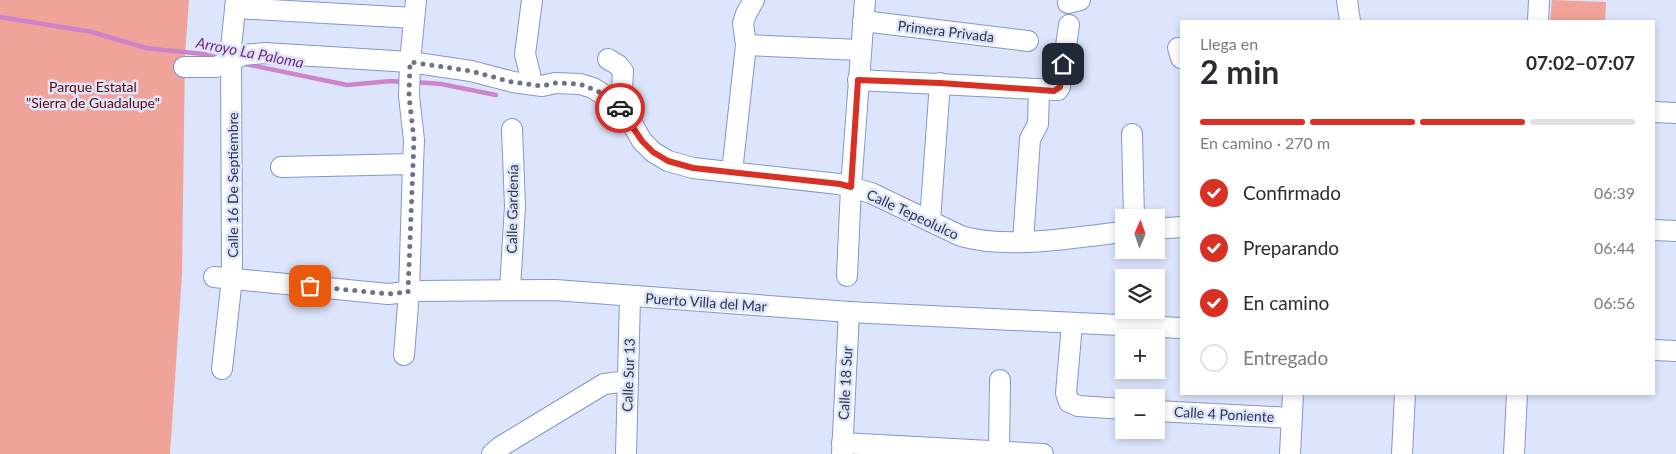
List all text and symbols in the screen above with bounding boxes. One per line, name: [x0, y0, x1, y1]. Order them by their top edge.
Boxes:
street label: Primera Privada: [897, 17, 995, 45]
water label: Arroyo La Paloma: [194, 33, 306, 71]
text: Llega en: [1200, 34, 1258, 53]
pin: [1042, 43, 1084, 85]
icon: home: [1049, 50, 1077, 78]
text: 07:02–07:07: [1526, 51, 1635, 74]
text: 2 min: [1200, 52, 1279, 91]
park label: Parque Estatal "Sierra de Guadalupe": [26, 78, 160, 111]
courier: [595, 83, 645, 133]
icon: car: [606, 94, 634, 122]
street label: Calle 16 De Septiembre: [224, 112, 241, 258]
text: En camino · 270 m: [1200, 133, 1330, 152]
street label: Calle Gardenía: [503, 164, 521, 254]
icon: check: [1200, 179, 1228, 207]
text: Confirmado: [1243, 181, 1341, 204]
text: 06:39: [1594, 183, 1635, 202]
street label: Calle Tepeolulco: [864, 185, 962, 243]
north arrow: [1115, 209, 1165, 259]
map controls: [1115, 209, 1165, 439]
icon: check: [1200, 234, 1228, 262]
text: Preparando: [1243, 236, 1339, 259]
text: 06:44: [1594, 238, 1635, 257]
pin: [289, 265, 331, 307]
button: layers: [1115, 269, 1165, 319]
icon: bag: [296, 272, 324, 300]
street label: Puerto Villa del Mar: [645, 289, 767, 315]
icon: check: [1200, 289, 1228, 317]
text: En camino: [1243, 291, 1329, 314]
text: 06:56: [1594, 293, 1635, 312]
button: +: [1115, 329, 1165, 379]
street label: Calle Sur 13: [618, 338, 638, 412]
street label: Calle 18 Sur: [835, 346, 855, 420]
text: Entregado: [1243, 346, 1328, 369]
button: −: [1115, 389, 1165, 439]
street label: Calle 4 Poniente: [1174, 403, 1274, 425]

